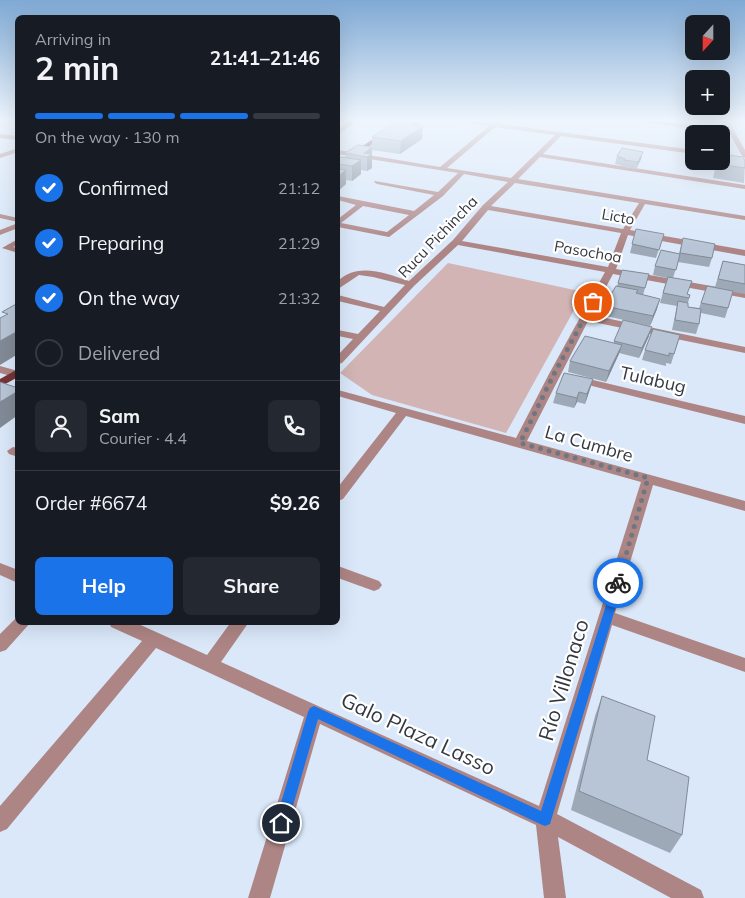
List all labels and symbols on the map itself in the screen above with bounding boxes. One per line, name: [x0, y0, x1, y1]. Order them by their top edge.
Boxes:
north arrow: [685, 15, 730, 60]
street label: Rucu Pichincha: [394, 192, 481, 281]
street label: Licto: [600, 204, 636, 229]
street label: Pasochoa: [553, 236, 623, 267]
pin: [572, 281, 614, 323]
street label: Tulabug: [618, 361, 688, 398]
street label: La Cumbre: [542, 420, 636, 467]
courier: [593, 558, 643, 608]
street label: Río Villonaco: [532, 616, 594, 744]
street label: Galo Plaza Lasso: [337, 686, 500, 780]
pin: [260, 802, 302, 844]

